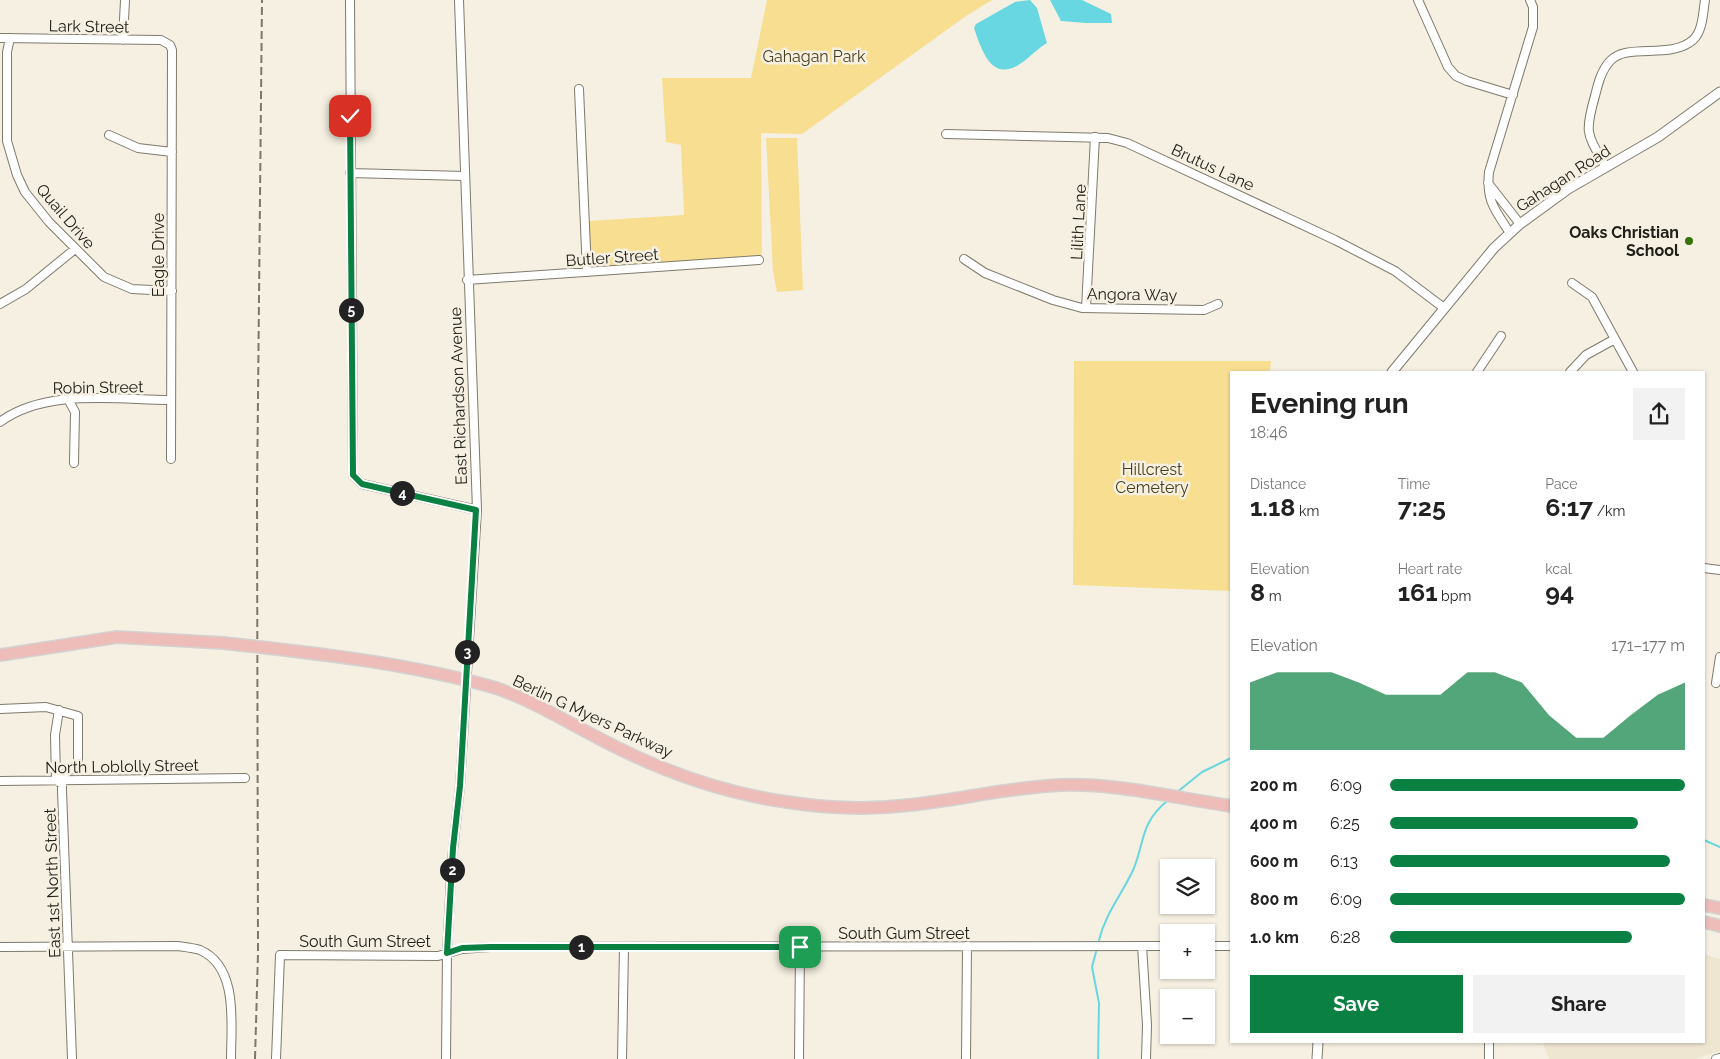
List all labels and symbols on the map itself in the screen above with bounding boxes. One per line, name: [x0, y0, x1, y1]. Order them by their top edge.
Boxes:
street label: Lark Street: [49, 16, 130, 37]
park label: Gahagan Park: [763, 47, 866, 66]
pin: [329, 95, 371, 137]
street label: Brutus Lane: [1168, 140, 1257, 195]
street label: Gahagan Road: [1513, 141, 1614, 216]
street label: Quail Drive: [32, 180, 99, 253]
street label: Lilith Lane: [1067, 183, 1090, 261]
street label: Eagle Drive: [149, 213, 168, 297]
place label: Oaks Christian School: [1569, 223, 1680, 260]
marker: Oaks Christian School: [1683, 235, 1695, 247]
street label: Butler Street: [565, 245, 660, 270]
street label: Angora Way: [1087, 284, 1178, 305]
pin: 5: [338, 298, 364, 322]
street label: East Richardson Avenue: [446, 307, 471, 485]
street label: Robin Street: [52, 377, 144, 398]
park label: Hillcrest Cemetery: [1115, 460, 1189, 497]
pin: 4: [390, 480, 414, 506]
pin: 3: [454, 640, 480, 664]
street label: Berlin G Myers Parkway: [510, 671, 676, 762]
street label: North Loblolly Street: [45, 756, 200, 777]
street label: East 1st North Street: [40, 807, 65, 958]
pin: 2: [440, 858, 464, 882]
street label: South Gum Street: [838, 924, 970, 943]
pin: [779, 926, 821, 968]
street label: South Gum Street: [299, 932, 431, 951]
pin: 1: [568, 934, 594, 960]

